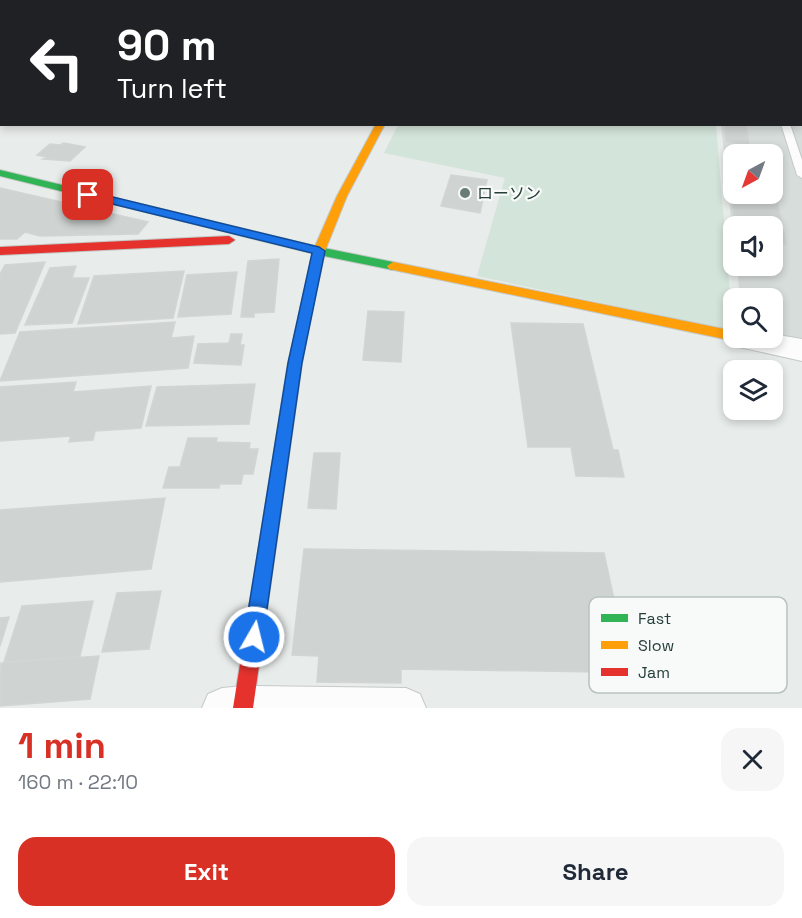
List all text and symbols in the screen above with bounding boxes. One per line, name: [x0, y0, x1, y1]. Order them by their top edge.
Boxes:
text: 90 m: [117, 19, 217, 72]
icon: left: [18, 24, 96, 102]
text: Turn left: [117, 71, 227, 106]
north arrow: [723, 144, 783, 204]
map controls: [723, 144, 783, 420]
pin: [62, 169, 113, 220]
icon: arrive: [71, 178, 104, 211]
place label: ローソン: [477, 183, 541, 204]
marker: ローソン: [458, 186, 472, 200]
button: sound: [723, 216, 783, 276]
button: search: [723, 288, 783, 348]
button: layers: [723, 360, 783, 420]
legend: [589, 597, 787, 693]
position arrow: [222, 605, 286, 669]
text: Fast: [638, 608, 671, 629]
text: Slow: [638, 635, 674, 656]
text: Jam: [638, 662, 670, 683]
text: 1 min: [18, 723, 106, 769]
button: close: [721, 728, 784, 791]
text: 160 m · 22:10: [18, 769, 138, 795]
button: Exit: [18, 837, 395, 906]
button: Share: [407, 837, 784, 906]

